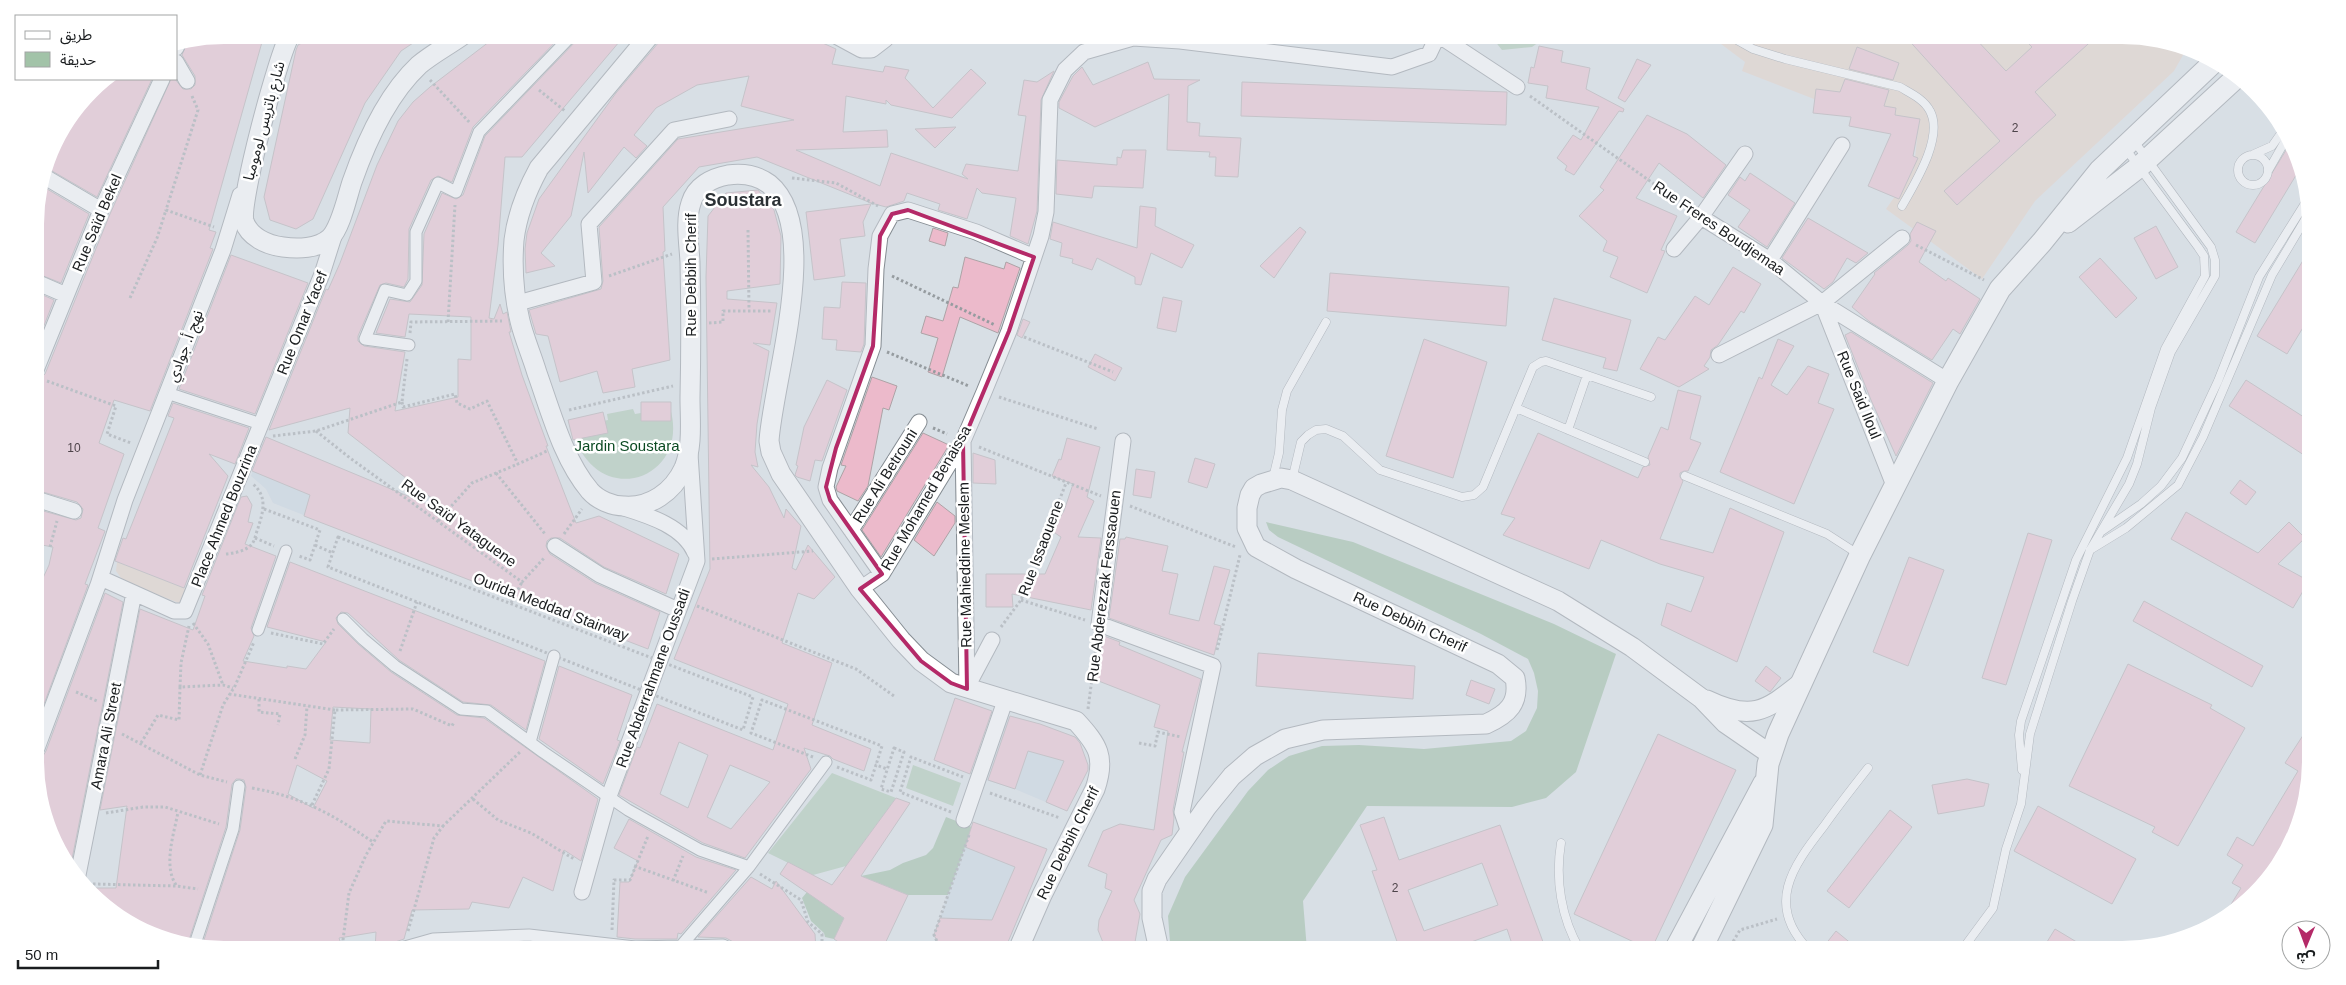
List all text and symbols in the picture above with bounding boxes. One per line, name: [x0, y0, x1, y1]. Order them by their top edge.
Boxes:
legend: [15, 15, 178, 80]
text: طريق: [60, 26, 92, 45]
text: حديقة: [60, 51, 96, 68]
street label: شارع باتريس لومومبا: [239, 59, 292, 183]
house number: 2: [2012, 121, 2019, 135]
street label: Rue Saïd Bekel: [68, 172, 125, 274]
street label: Rue Freres Boudjemaa: [1650, 177, 1789, 278]
district label: Soustara: [704, 190, 783, 210]
street label: Rue Debbih Cherif: [682, 212, 699, 337]
street label: Rue Omar Yacef: [273, 268, 330, 377]
street label: نهج أ. جوادي: [163, 308, 210, 386]
street label: Rue Said Iloul: [1834, 348, 1885, 441]
street label: Rue Mohamed Benaissa: [877, 422, 974, 573]
street label: Rue Ali Betrouni: [849, 426, 920, 526]
park label: Jardin Soustara: [574, 437, 680, 454]
house number: 10: [67, 441, 81, 455]
street label: Place Ahmed Bouzrina: [187, 442, 260, 589]
street label: Rue Saïd Yataguene: [399, 475, 520, 570]
street label: Rue Mahieddine Meslem: [955, 482, 974, 648]
street label: Rue Abderezzak Ferssaouen: [1083, 489, 1124, 683]
street label: Rue Issaouene: [1015, 498, 1067, 598]
street label: Ourida Meddad Stairway: [471, 569, 632, 644]
street label: Rue Abderrahmane Oussadi: [612, 586, 693, 770]
street label: Rue Debbih Cherif: [1351, 588, 1470, 656]
street label: Amara Ali Street: [87, 680, 124, 791]
street label: Rue Debbih Cherif: [1033, 783, 1103, 902]
house number: 2: [1392, 881, 1399, 895]
north arrow: [2281, 920, 2331, 970]
scale bar: [18, 938, 158, 970]
text: 50 m: [25, 946, 58, 963]
text: ش: [2296, 950, 2316, 966]

